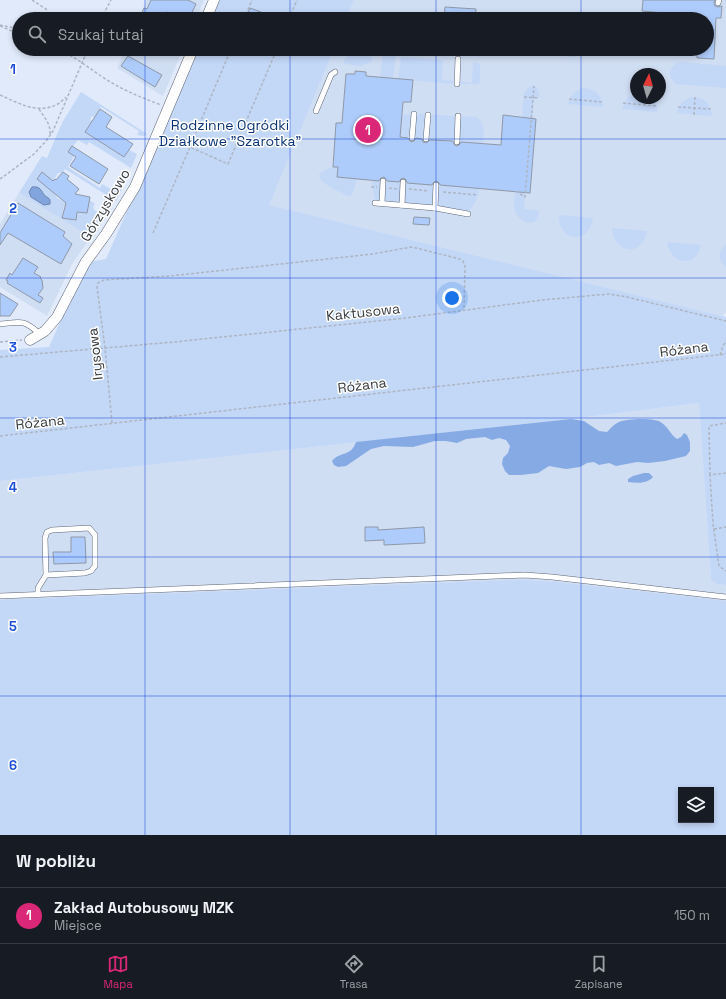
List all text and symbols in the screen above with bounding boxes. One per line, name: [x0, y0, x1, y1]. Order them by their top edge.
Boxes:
search box: [12, 12, 714, 56]
icon: search: [26, 23, 48, 45]
text: Szukaj tutaj: [58, 25, 144, 44]
text: 1: [10, 61, 16, 78]
north arrow: [630, 68, 666, 104]
pin: 1: [355, 115, 381, 145]
park label: Rodzinne Ogródki Działkowe "Szarotka": [159, 116, 301, 150]
street label: Górzyskowo: [76, 165, 134, 245]
text: 2: [9, 200, 17, 217]
your location: [442, 288, 462, 308]
street label: Kaktusowa: [325, 299, 401, 325]
street label: Irysowa: [83, 327, 107, 381]
street label: Różana: [659, 337, 709, 361]
text: 3: [9, 339, 17, 356]
street label: Różana: [337, 373, 387, 397]
street label: Różana: [15, 410, 65, 434]
text: 4: [9, 479, 17, 496]
text: 5: [9, 618, 17, 635]
text: 6: [9, 757, 17, 774]
map controls: [678, 787, 714, 823]
button: layers: [678, 787, 714, 823]
text: W pobliżu: [16, 850, 96, 872]
text: Zakład Autobusowy MZK: [54, 898, 234, 917]
text: 1: [26, 907, 32, 924]
text: 150 m: [674, 907, 710, 924]
text: Miejsce: [54, 917, 102, 934]
tab: Mapa: [103, 953, 133, 991]
tab: Trasa: [340, 953, 368, 991]
tab: Zapisane: [575, 953, 622, 991]

